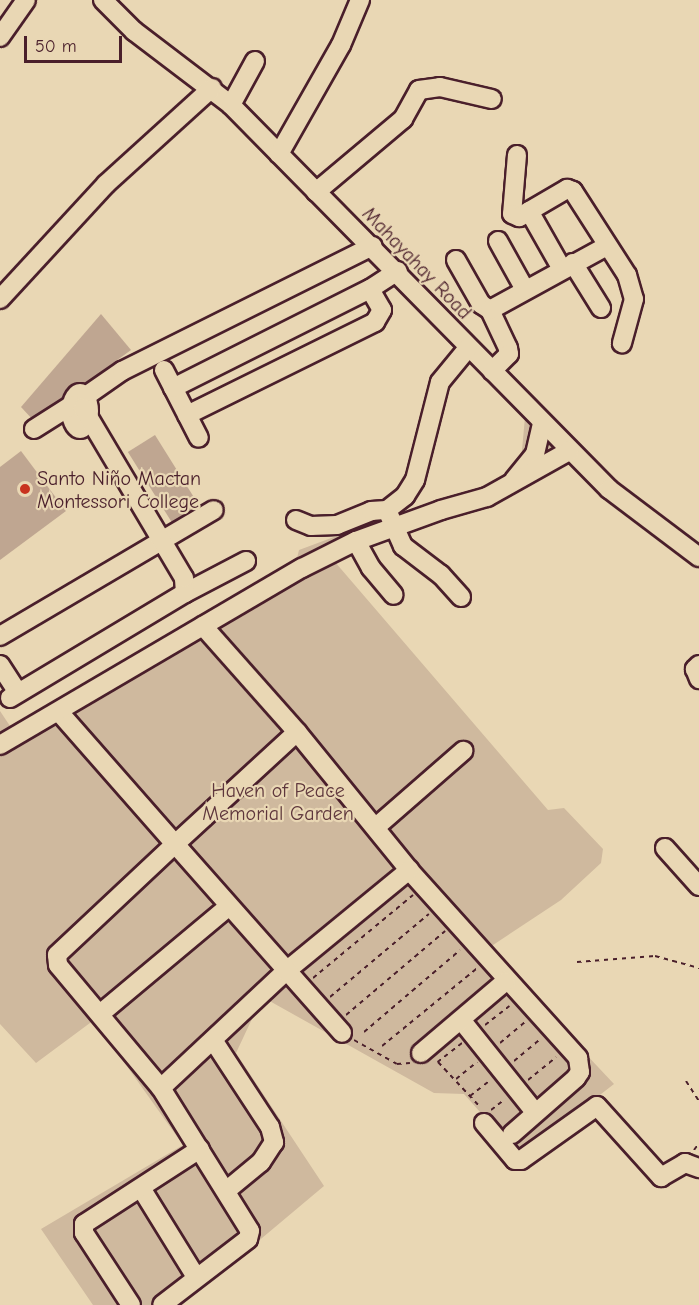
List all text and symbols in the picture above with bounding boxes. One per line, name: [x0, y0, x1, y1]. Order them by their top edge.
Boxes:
scale bar: [27, 24, 124, 62]
text: 50 m: [35, 36, 77, 57]
street label: Mahayahay Road: [357, 202, 477, 324]
place label: Santo Niño Mactan Montessori College: [37, 466, 201, 513]
marker: Santo Niño Mactan Montessori College: [18, 482, 32, 496]
park label: Haven of Peace Memorial Garden: [202, 778, 354, 825]

